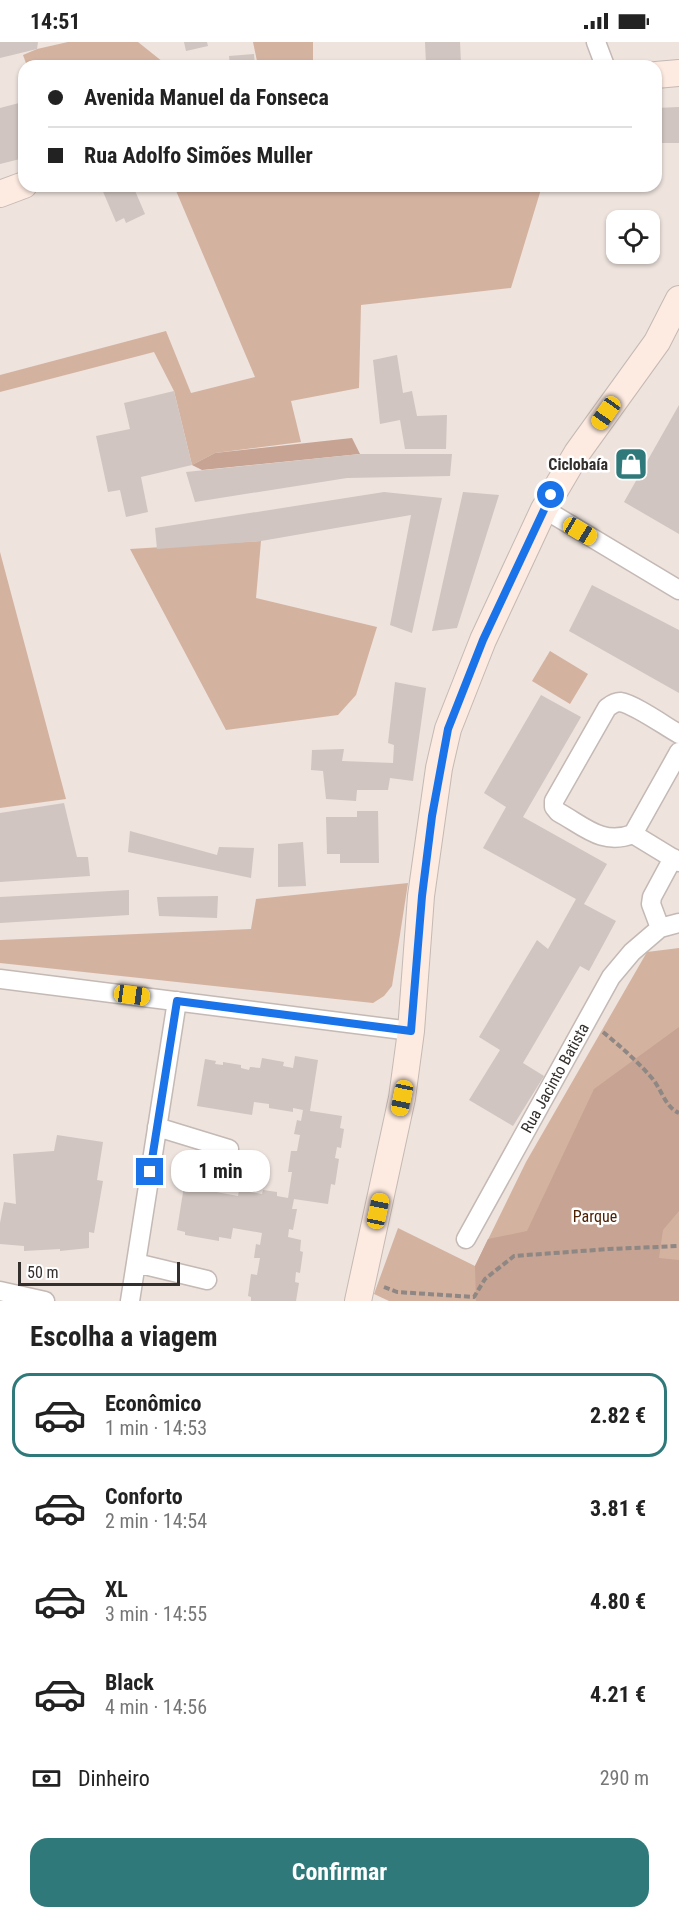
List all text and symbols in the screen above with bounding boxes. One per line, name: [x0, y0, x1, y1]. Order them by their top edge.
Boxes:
text: 14:51: [30, 9, 81, 34]
text: Avenida Manuel da Fonseca: [84, 85, 329, 110]
text: Rua Adolfo Simões Muller: [84, 143, 313, 168]
map controls: [606, 210, 660, 264]
button: locate: [606, 210, 660, 264]
car: [588, 393, 624, 433]
shop icon: Ciclobaía: [613, 446, 649, 482]
place label: Ciclobaía: [548, 455, 608, 474]
route start: [537, 481, 564, 508]
car: [560, 514, 600, 548]
car: [113, 984, 151, 1006]
street label: Rua Jacinto Batista: [517, 1020, 593, 1136]
car: [389, 1079, 415, 1117]
callout: 1 min: [171, 1151, 270, 1193]
route end: [136, 1158, 163, 1185]
text: 1 min: [198, 1159, 243, 1183]
car: [365, 1192, 391, 1230]
park label: Parque: [573, 1207, 617, 1226]
scale bar: [18, 1259, 180, 1286]
text: 50 m: [27, 1263, 59, 1282]
text: Escolha a viagem: [30, 1321, 218, 1353]
icon: car: [33, 1388, 87, 1442]
text: Econômico: [105, 1391, 201, 1416]
text: 2.82 €: [590, 1403, 646, 1428]
text: 1 min · 14:53: [105, 1416, 207, 1440]
icon: car: [33, 1481, 87, 1535]
text: Conforto: [105, 1484, 183, 1509]
text: 3.81 €: [590, 1496, 646, 1521]
text: 2 min · 14:54: [105, 1509, 207, 1533]
icon: car: [33, 1574, 87, 1628]
text: XL: [105, 1577, 128, 1602]
text: 4.80 €: [590, 1589, 646, 1614]
text: 3 min · 14:55: [105, 1602, 207, 1626]
icon: car: [33, 1667, 87, 1721]
text: Black: [105, 1670, 154, 1695]
text: 4.21 €: [590, 1682, 646, 1707]
text: 4 min · 14:56: [105, 1695, 207, 1719]
icon: cash: [30, 1762, 63, 1795]
text: Dinheiro: [78, 1766, 150, 1791]
text: 290 m: [600, 1766, 649, 1790]
button: Confirmar: [30, 1838, 649, 1907]

